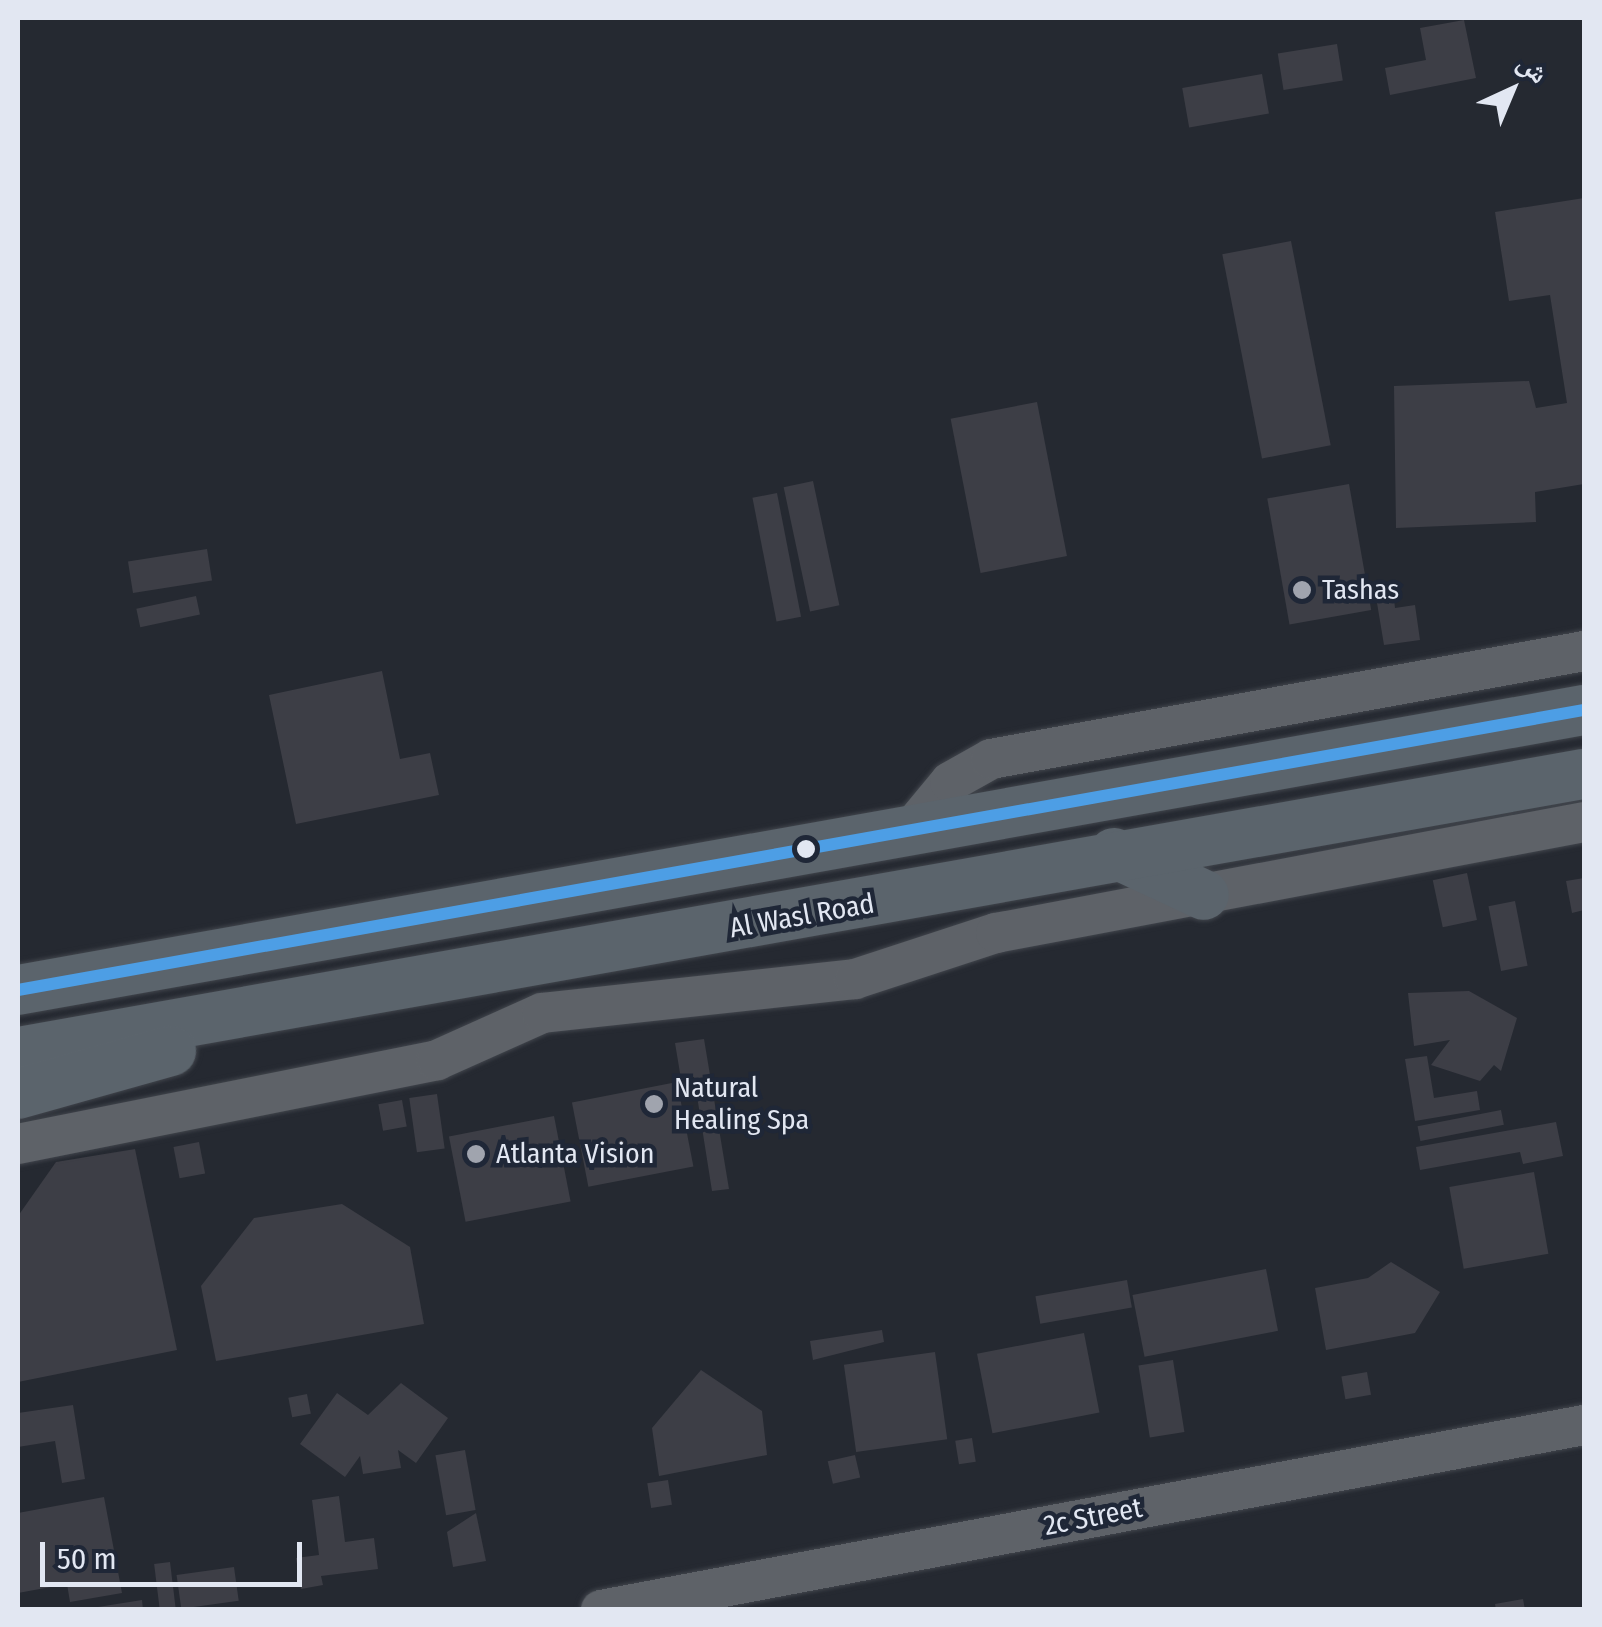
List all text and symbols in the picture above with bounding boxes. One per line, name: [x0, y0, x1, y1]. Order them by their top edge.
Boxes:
north arrow: [1462, 40, 1562, 140]
text: ش: [1511, 46, 1555, 90]
place label: Tashas: [1322, 573, 1399, 607]
marker: Tashas: [1291, 579, 1313, 601]
unlabelled marker: [796, 839, 816, 859]
street label: Al Wasl Road: [727, 887, 877, 945]
place label: Natural Healing Spa: [674, 1071, 809, 1137]
marker: Natural Healing Spa: [643, 1093, 665, 1115]
place label: Atlanta Vision: [496, 1137, 654, 1171]
marker: Atlanta Vision: [465, 1143, 487, 1165]
street label: 2c Street: [1041, 1491, 1145, 1543]
scale bar: [45, 1522, 308, 1584]
text: 50 m: [57, 1541, 117, 1577]

